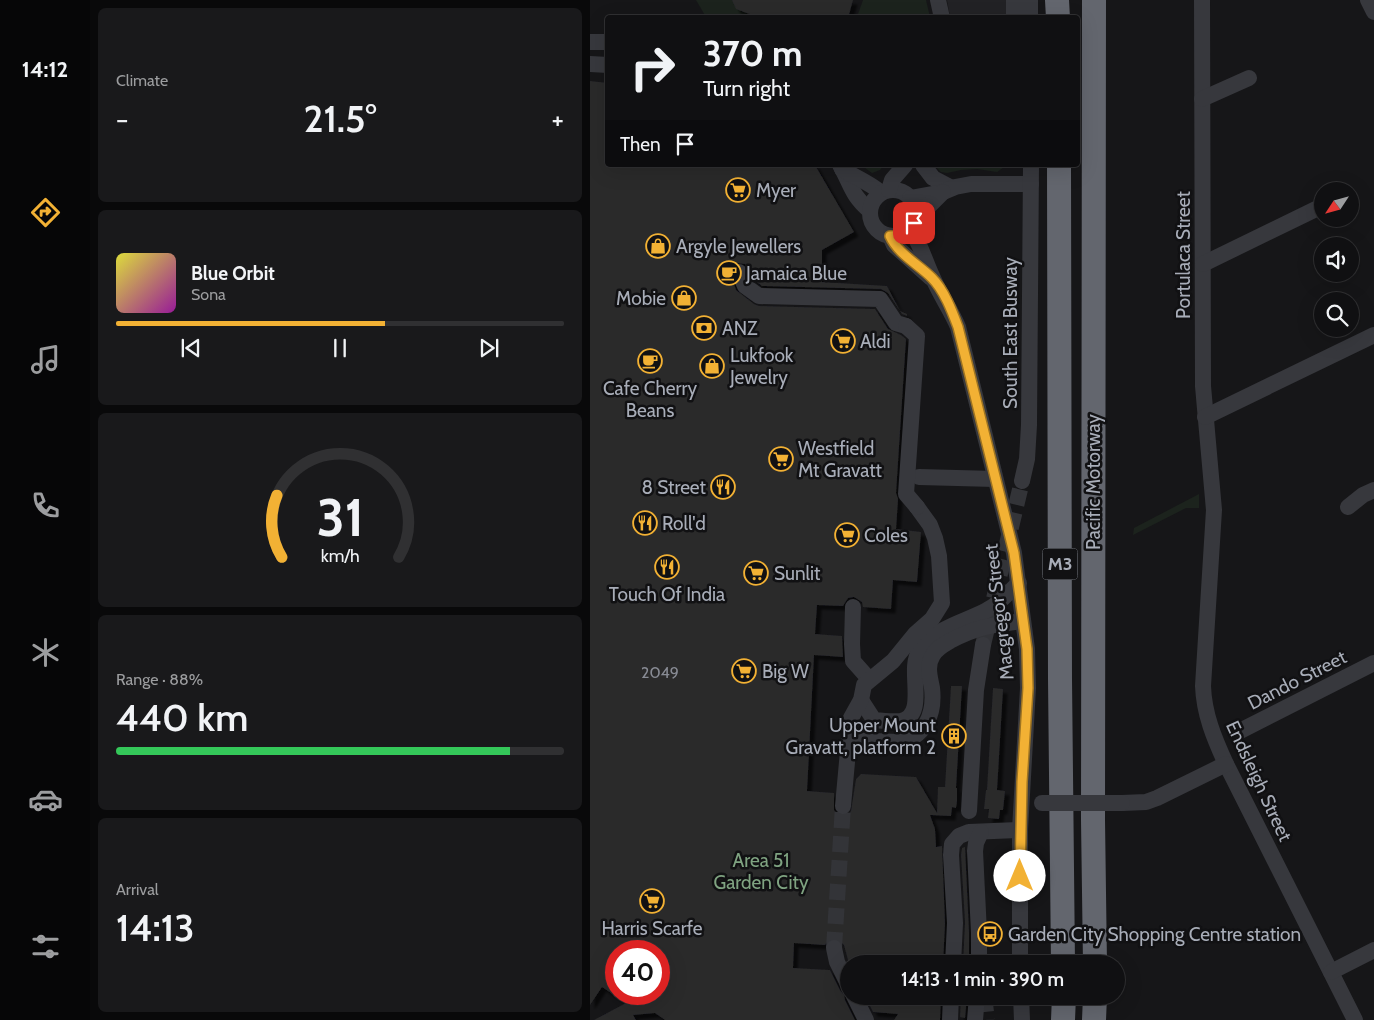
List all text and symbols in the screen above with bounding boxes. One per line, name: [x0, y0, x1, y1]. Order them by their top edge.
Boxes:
text: 370 m: [703, 32, 802, 75]
icon: right: [620, 35, 685, 100]
text: 14:12: [22, 56, 68, 83]
text: Climate: [116, 71, 168, 90]
text: Turn right: [703, 75, 790, 102]
text: 21.5°: [303, 95, 377, 142]
text: −: [116, 102, 128, 136]
text: +: [552, 102, 564, 136]
icon: arrive: [671, 130, 699, 158]
text: Then: [620, 133, 661, 156]
supermarket icon: Myer: [725, 177, 751, 203]
place label: Myer: [756, 179, 796, 202]
north arrow: [1314, 182, 1359, 228]
map controls: [1314, 182, 1359, 337]
street label: Portulaca Street: [1172, 190, 1195, 319]
icon: directions: [28, 195, 63, 230]
pin: [893, 202, 935, 244]
icon: arrive: [900, 209, 928, 237]
shop icon: Argyle Jewellers: [645, 233, 671, 259]
place label: Argyle Jewellers: [676, 235, 801, 258]
button: sound: [1314, 237, 1359, 282]
street label: South East Busway: [999, 257, 1022, 409]
cafe icon: Jamaica Blue: [716, 260, 742, 286]
text: Blue Orbit: [191, 262, 275, 285]
place label: Jamaica Blue: [745, 262, 847, 285]
text: Sona: [191, 285, 226, 304]
shop icon: Mobie: [671, 285, 697, 311]
place label: Mobie: [616, 287, 666, 310]
button: search: [1314, 292, 1359, 337]
bank icon: ANZ: [691, 315, 717, 341]
place label: ANZ: [722, 317, 758, 340]
supermarket icon: Aldi: [830, 328, 856, 354]
place label: Aldi: [860, 330, 891, 353]
icon: previous: [177, 334, 205, 362]
icon: pause: [326, 334, 354, 362]
icon: next: [475, 334, 503, 362]
icon: music: [28, 342, 63, 377]
place label: Lukfook Jewelry: [729, 344, 794, 389]
cafe icon: Cafe Cherry Beans: [637, 348, 663, 374]
shop icon: Lukfook Jewelry: [699, 353, 725, 379]
place label: Cafe Cherry Beans: [603, 377, 697, 422]
street label: Pacific Motorway: [1082, 414, 1105, 550]
place label: Westfield Mt Gravatt: [798, 437, 883, 482]
supermarket icon: Westfield Mt Gravatt: [768, 446, 794, 472]
restaurant icon: 8 Street: [710, 474, 736, 500]
place label: 8 Street: [641, 476, 707, 499]
text: 31: [316, 486, 364, 549]
icon: phone: [28, 488, 63, 523]
restaurant icon: Roll'd: [632, 510, 658, 536]
place label: Roll'd: [662, 512, 706, 535]
supermarket icon: Coles: [834, 522, 860, 548]
place label: Coles: [864, 524, 908, 547]
street label: Macgregor Street: [979, 542, 1019, 681]
text: km/h: [320, 545, 360, 566]
road number: M3: [1042, 548, 1078, 580]
restaurant icon: Touch Of India: [654, 554, 680, 580]
supermarket icon: Sunlit: [743, 560, 769, 586]
place label: Sunlit: [774, 562, 821, 585]
place label: Touch Of India: [609, 583, 725, 606]
icon: climate: [28, 635, 63, 670]
street label: Dando Street: [1244, 645, 1351, 715]
supermarket icon: Big W: [731, 658, 757, 684]
place label: Big W: [762, 660, 809, 683]
house number: 2049: [641, 663, 679, 682]
text: Range · 88%: [116, 670, 203, 689]
text: 440 km: [116, 694, 248, 741]
place label: Upper Mount Gravatt, platform 2: [786, 714, 937, 759]
street label: Endsleigh Street: [1221, 717, 1297, 845]
building icon: Upper Mount Gravatt, platform 2: [941, 723, 967, 749]
icon: car: [28, 782, 63, 817]
park label: Area 51 Garden City: [713, 849, 809, 894]
position arrow: [993, 849, 1045, 901]
text: Arrival: [116, 880, 159, 899]
supermarket icon: Harris Scarfe: [639, 888, 665, 914]
text: 14:13: [116, 904, 195, 951]
place label: Harris Scarfe: [601, 917, 703, 940]
bus stop icon: Garden City Shopping Centre station: [977, 921, 1003, 947]
place label: Garden City Shopping Centre station: [1008, 923, 1301, 946]
icon: filters: [28, 929, 63, 964]
speed limit sign: 40: [605, 940, 670, 1005]
text: 14:13 · 1 min · 390 m: [901, 968, 1064, 991]

